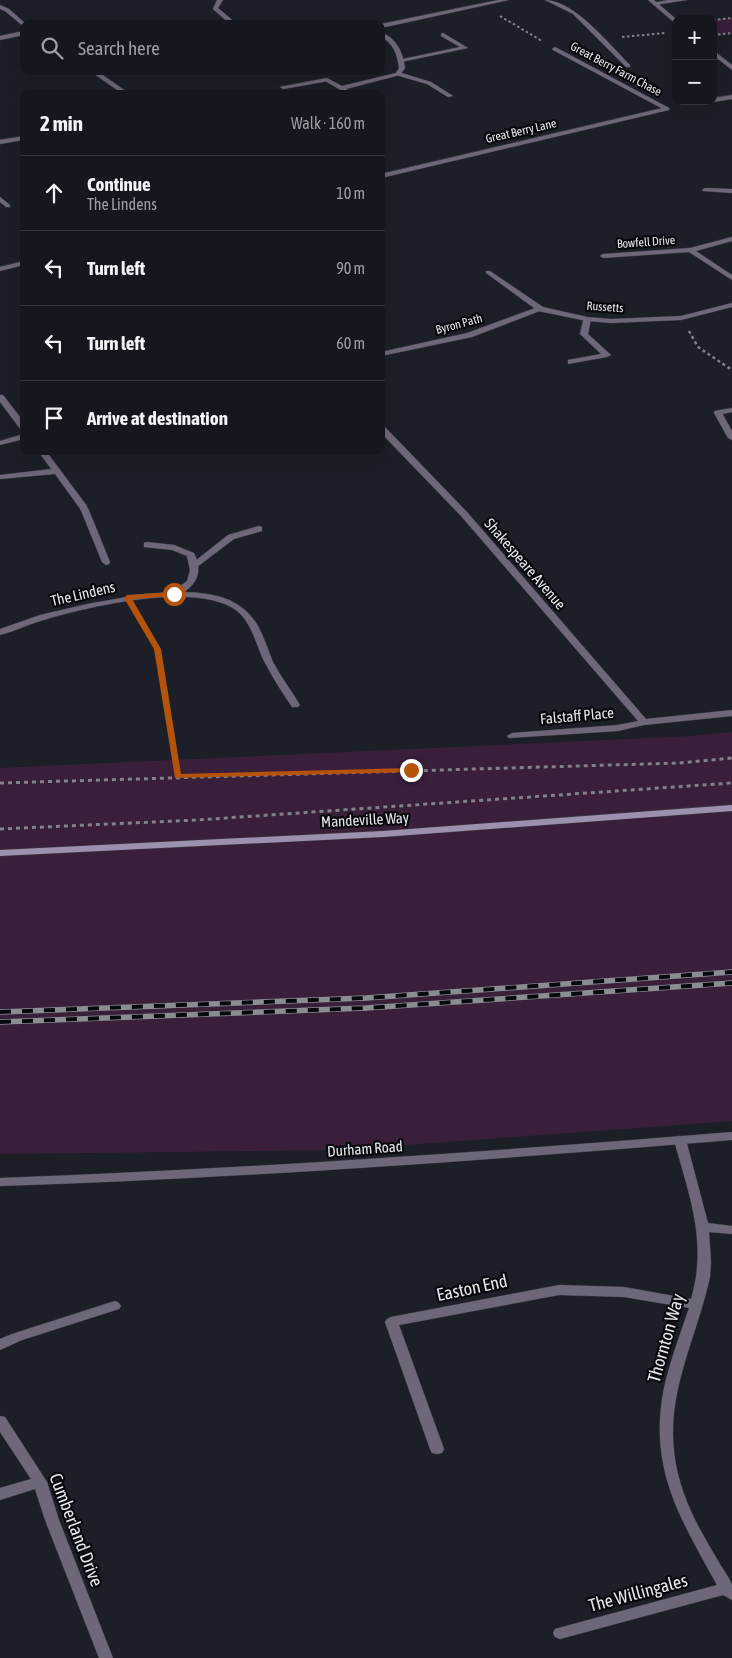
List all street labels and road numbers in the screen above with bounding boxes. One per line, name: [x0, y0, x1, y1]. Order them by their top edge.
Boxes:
street label: Great Berry Farm Chase: [568, 39, 664, 99]
street label: Great Berry Lane: [484, 116, 558, 146]
street label: Bowfell Drive: [616, 233, 676, 251]
street label: Russetts: [586, 299, 624, 315]
street label: Byron Path: [434, 311, 484, 337]
street label: Shakespeare Avenue: [481, 515, 570, 613]
street label: The Lindens: [49, 578, 117, 609]
street label: Falstaff Place: [539, 704, 615, 727]
street label: Mandeville Way: [321, 809, 409, 830]
street label: Durham Road: [327, 1137, 403, 1160]
street label: Easton End: [435, 1270, 509, 1305]
street label: Thornton Way: [643, 1291, 688, 1385]
street label: Cumberland Drive: [45, 1470, 108, 1589]
street label: The Willingales: [586, 1569, 690, 1616]

